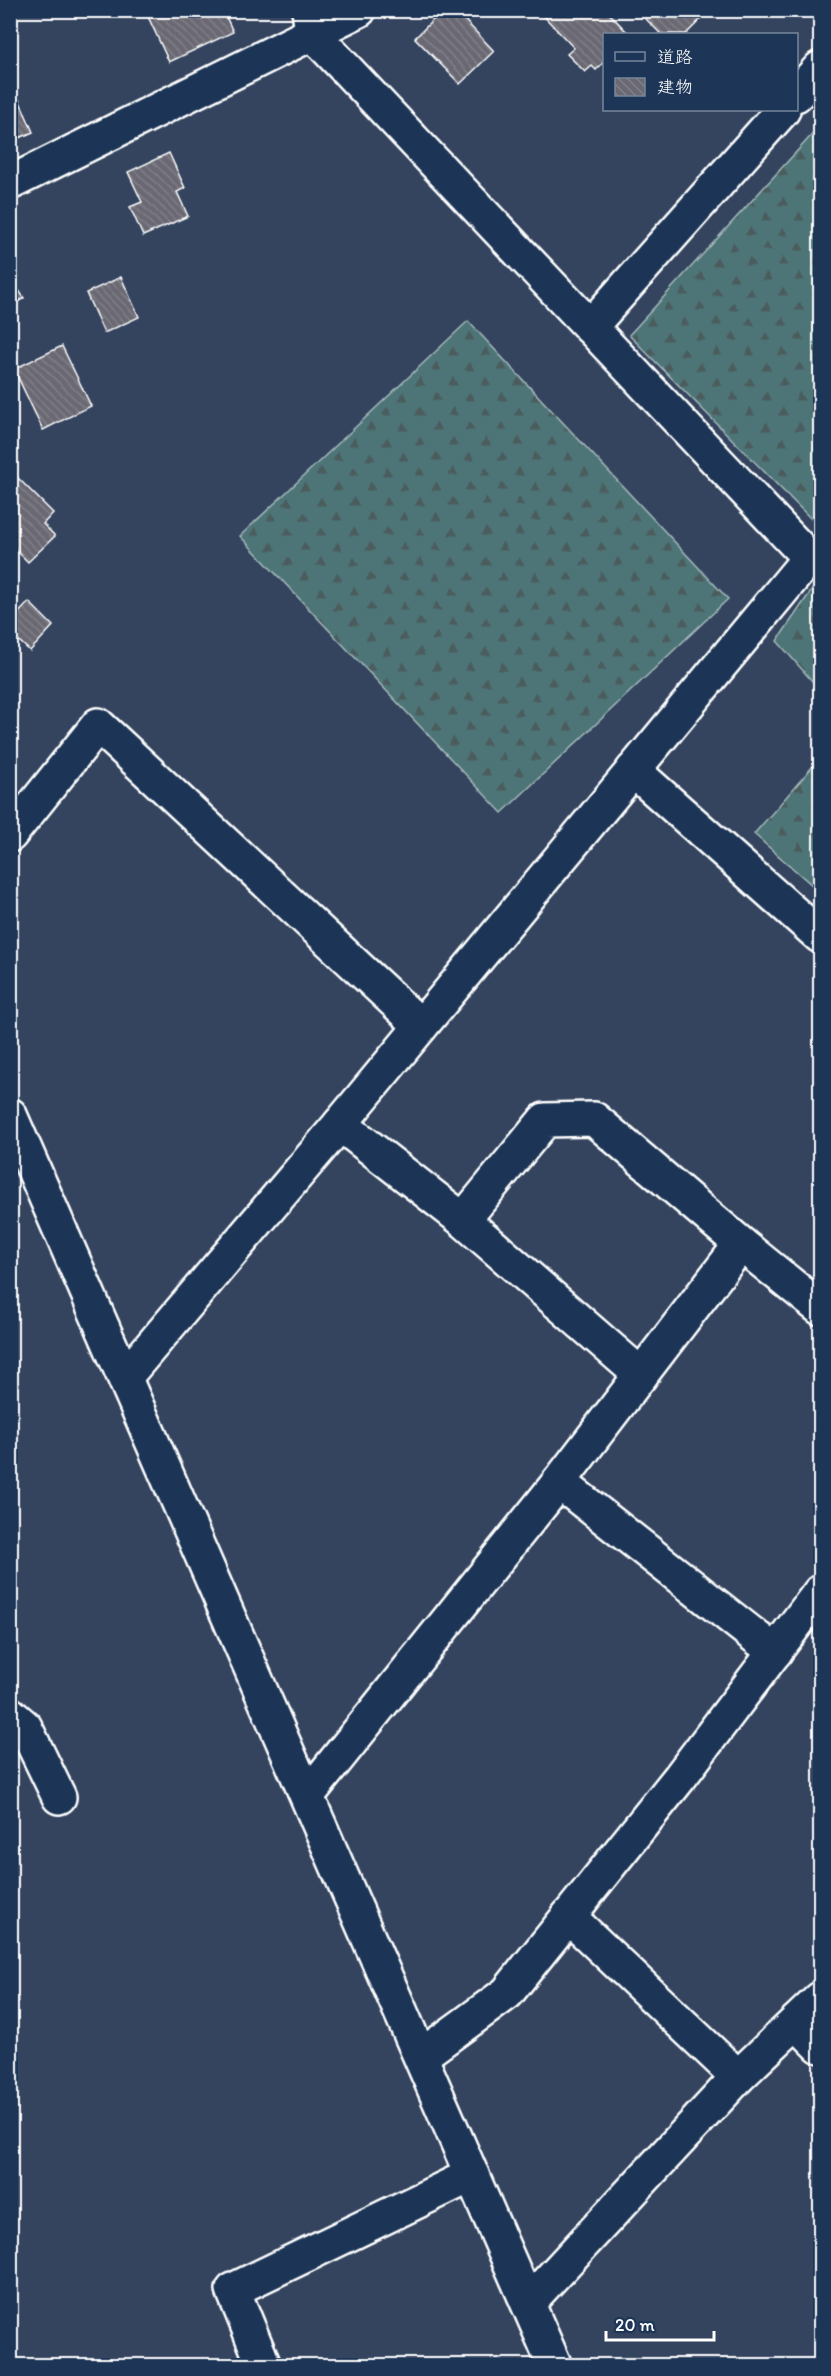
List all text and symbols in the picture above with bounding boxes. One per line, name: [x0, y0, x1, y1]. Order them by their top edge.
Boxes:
legend: [603, 33, 798, 111]
text: 道路: [657, 46, 693, 68]
text: 建物: [657, 76, 693, 98]
scale bar: [606, 2304, 714, 2342]
text: 20 m: [615, 2314, 655, 2336]

